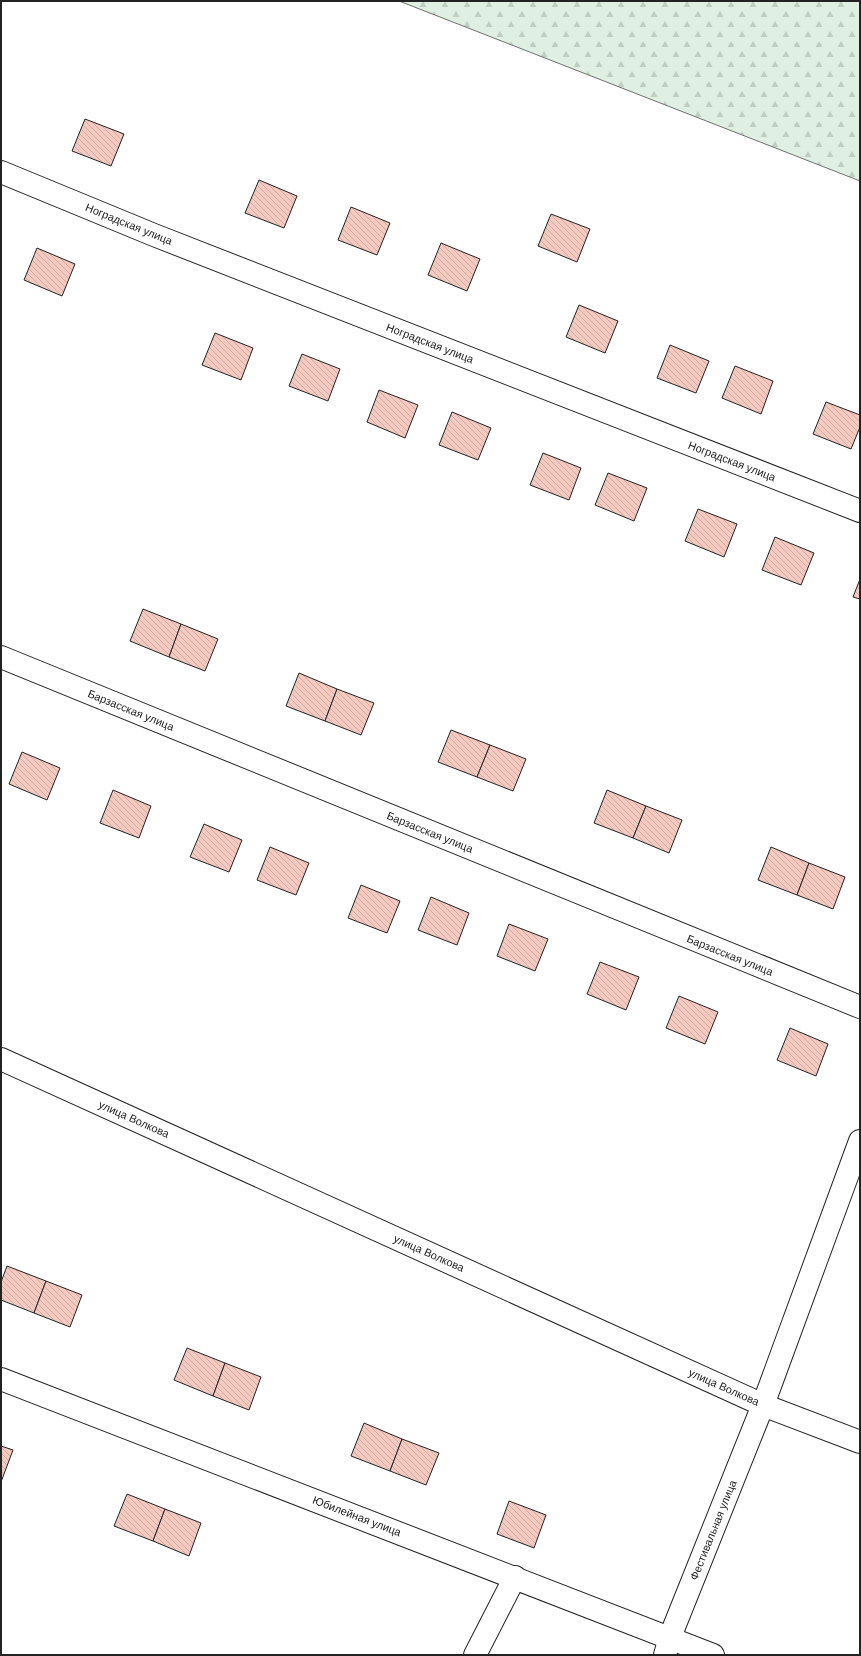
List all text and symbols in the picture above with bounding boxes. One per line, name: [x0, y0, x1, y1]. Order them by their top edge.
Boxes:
street label: Ноградская улица: [84, 201, 175, 247]
street label: Ноградская улица: [385, 321, 476, 366]
street label: Ноградская улица: [687, 439, 778, 484]
street label: Барзасская улица: [86, 687, 177, 733]
street label: Барзасская улица: [385, 809, 476, 855]
street label: Барзасская улица: [685, 932, 776, 978]
street label: улица Волкова: [97, 1098, 172, 1140]
street label: улица Волкова: [392, 1232, 467, 1274]
street label: улица Волкова: [687, 1366, 762, 1408]
street label: Фестивальная улица: [687, 1478, 739, 1582]
street label: Юбилейная улица: [311, 1494, 404, 1539]

